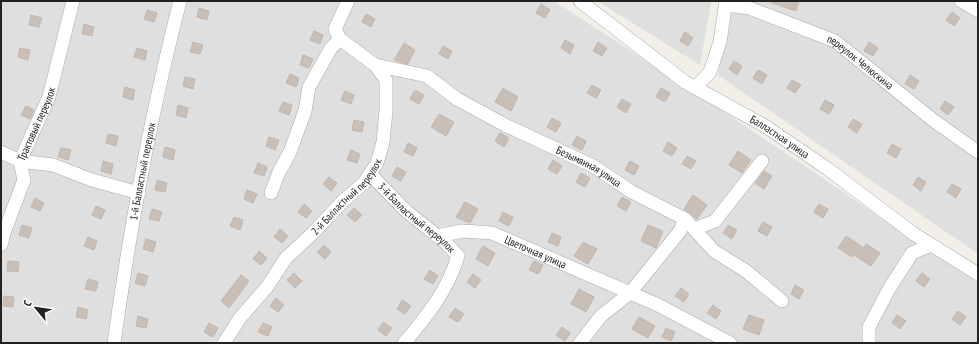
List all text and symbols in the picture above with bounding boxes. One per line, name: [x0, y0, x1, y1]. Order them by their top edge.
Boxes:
street label: переулок Челюскина: [825, 32, 896, 92]
street label: Трактовый переулок: [14, 85, 58, 163]
street label: Балластная улица: [748, 112, 812, 161]
street label: 1-й Балластный переулок: [126, 120, 159, 221]
street label: Безымянная улица: [554, 143, 624, 190]
street label: 2-й Балластный переулок: [308, 157, 385, 238]
street label: 3-й Балластный переулок: [375, 179, 459, 256]
street label: Цветочная улица: [503, 232, 569, 271]
north arrow: [16, 288, 56, 328]
text: С: [20, 298, 35, 309]

